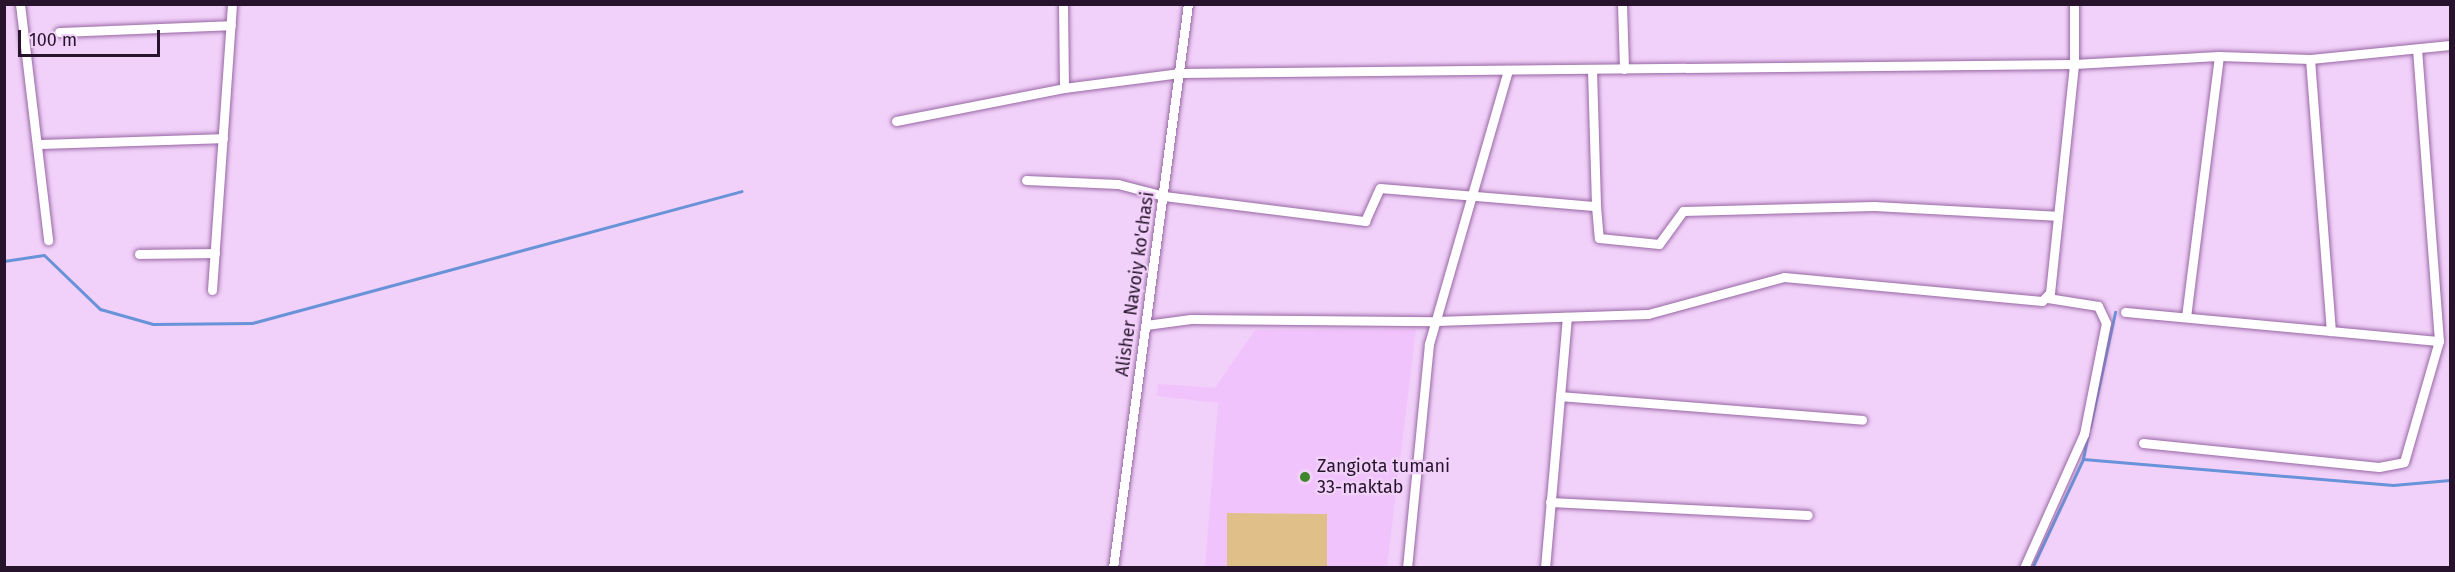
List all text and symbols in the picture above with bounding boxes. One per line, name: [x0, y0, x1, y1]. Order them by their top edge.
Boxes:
scale bar: [21, 18, 164, 56]
text: 100 m: [29, 29, 77, 51]
street label: Alisher Navoiy ko'chasi: [1111, 190, 1159, 378]
place label: Zangiota tumani 33-maktab: [1317, 456, 1450, 498]
marker: Zangiota tumani 33-maktab: [1298, 470, 1312, 484]

